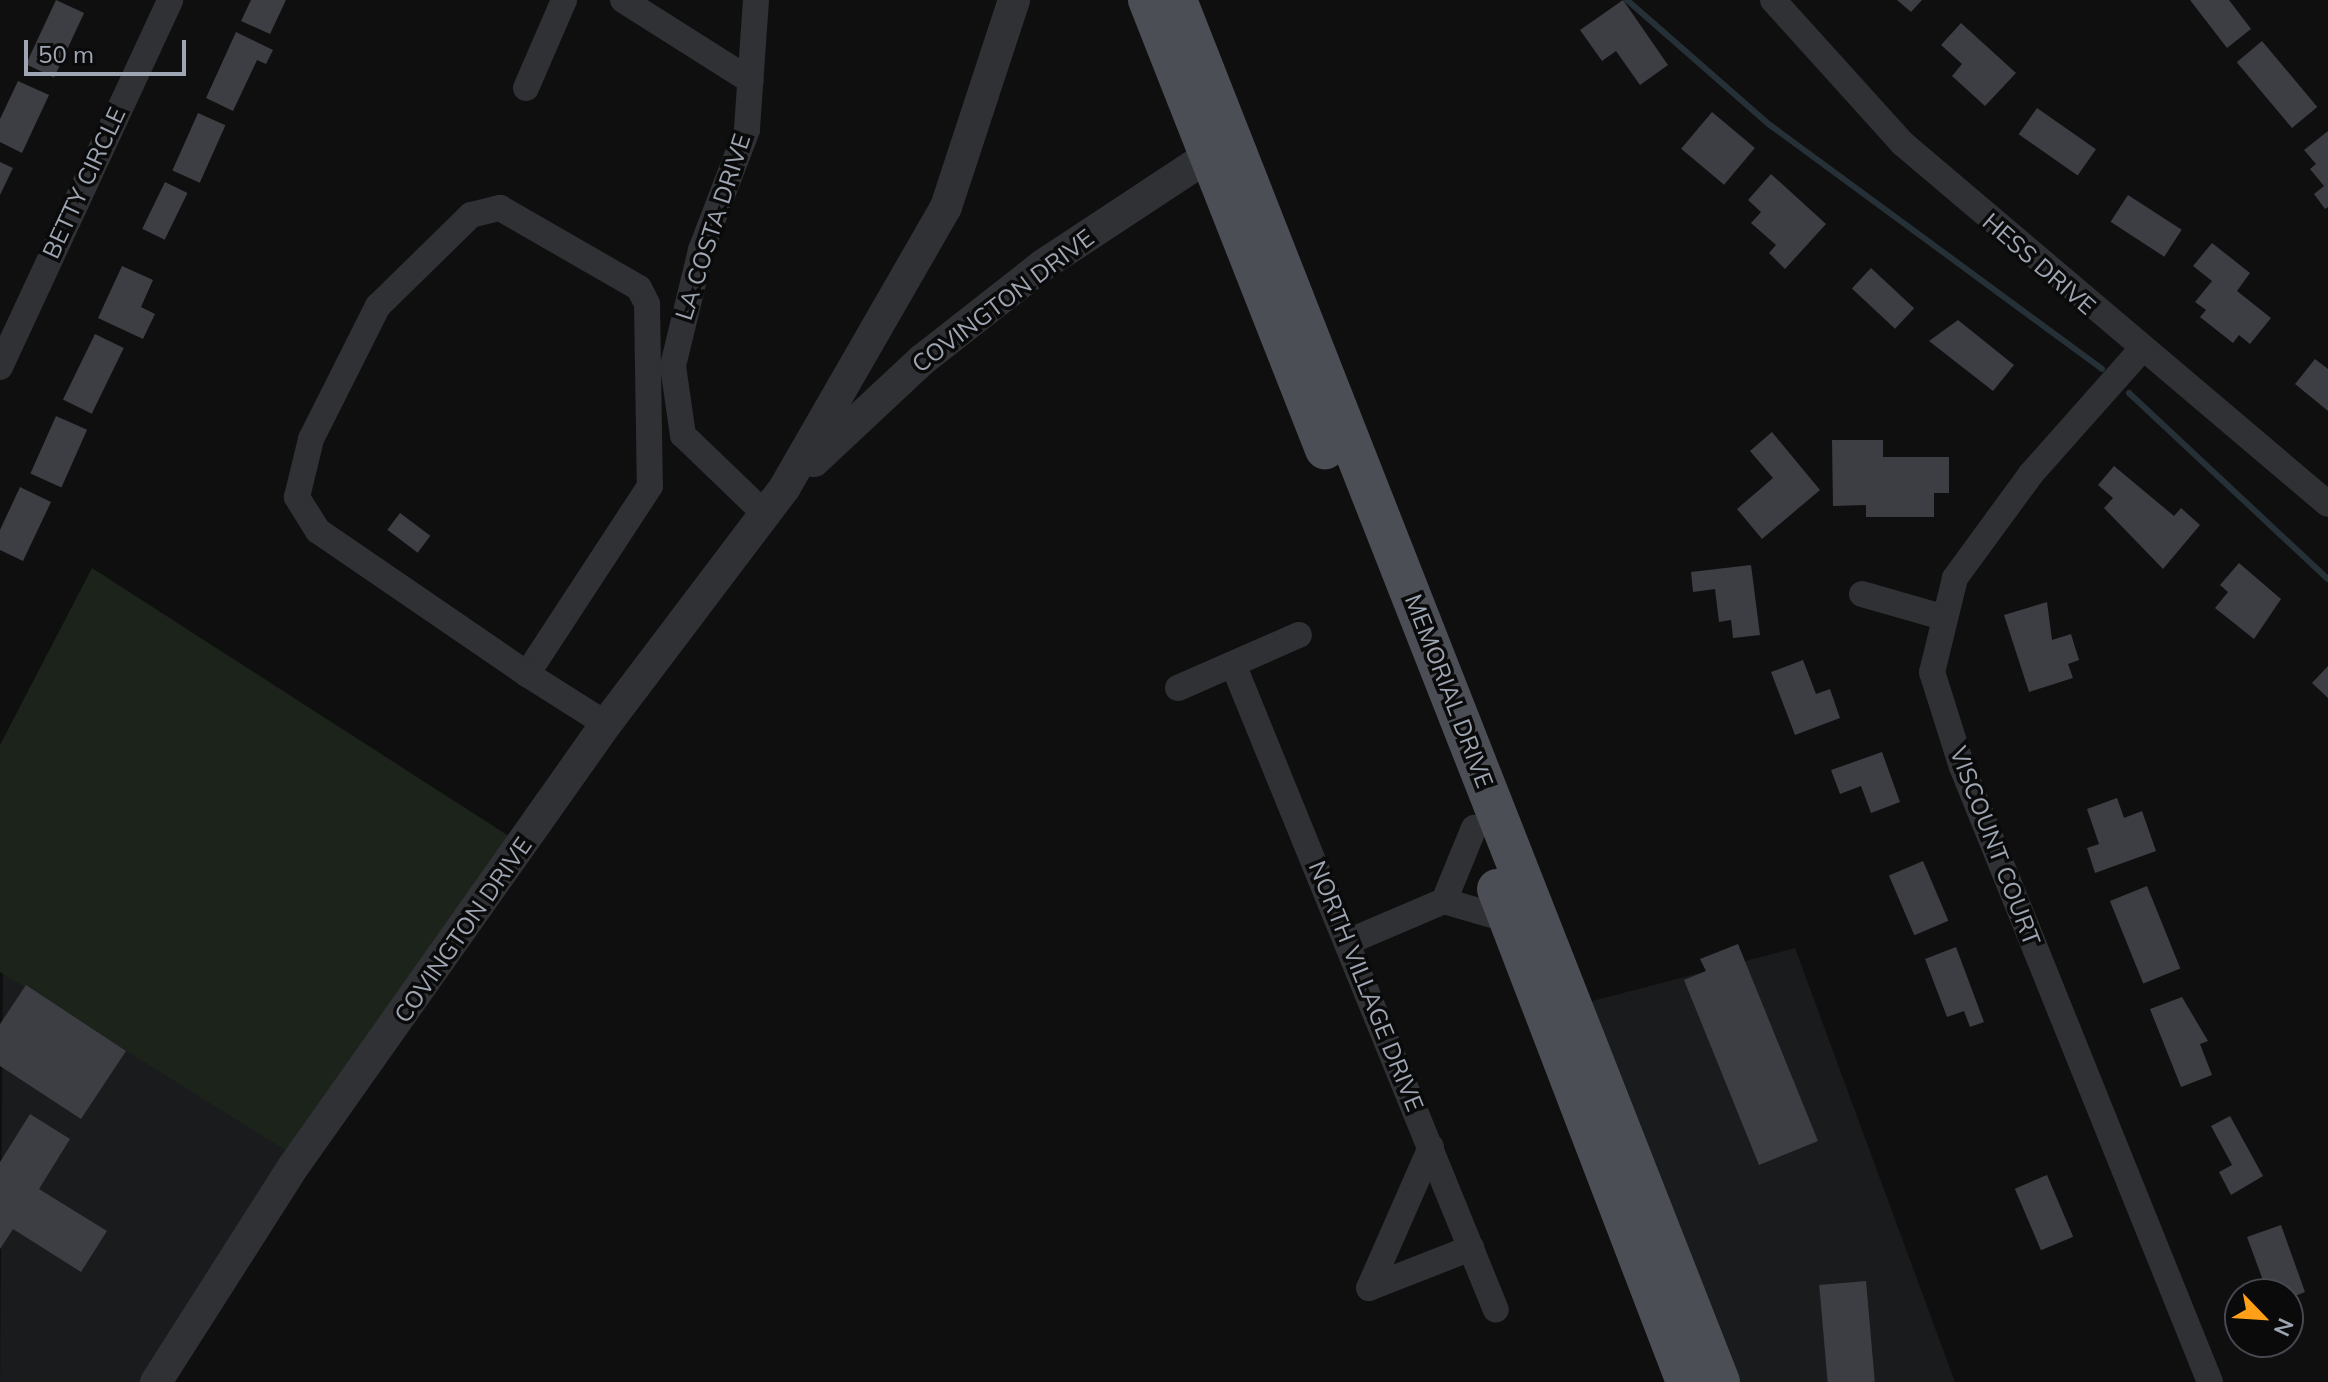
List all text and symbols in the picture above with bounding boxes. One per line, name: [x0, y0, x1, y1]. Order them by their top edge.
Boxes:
scale bar: [28, 24, 190, 74]
text: 50 m: [38, 39, 94, 69]
street label: BETTY CIRCLE: [36, 103, 132, 263]
street label: LA COSTA DRIVE: [669, 130, 757, 324]
street label: HESS DRIVE: [1977, 207, 2101, 321]
street label: COVINGTON DRIVE: [906, 223, 1100, 379]
street label: MEMORIAL DRIVE: [1399, 590, 1499, 792]
street label: VISCOUNT COURT: [1944, 742, 2046, 950]
street label: COVINGTON DRIVE: [388, 832, 538, 1028]
street label: NORTH VILLAGE DRIVE: [1303, 857, 1429, 1115]
north arrow: [2224, 1278, 2304, 1358]
text: N: [2268, 1314, 2300, 1341]

